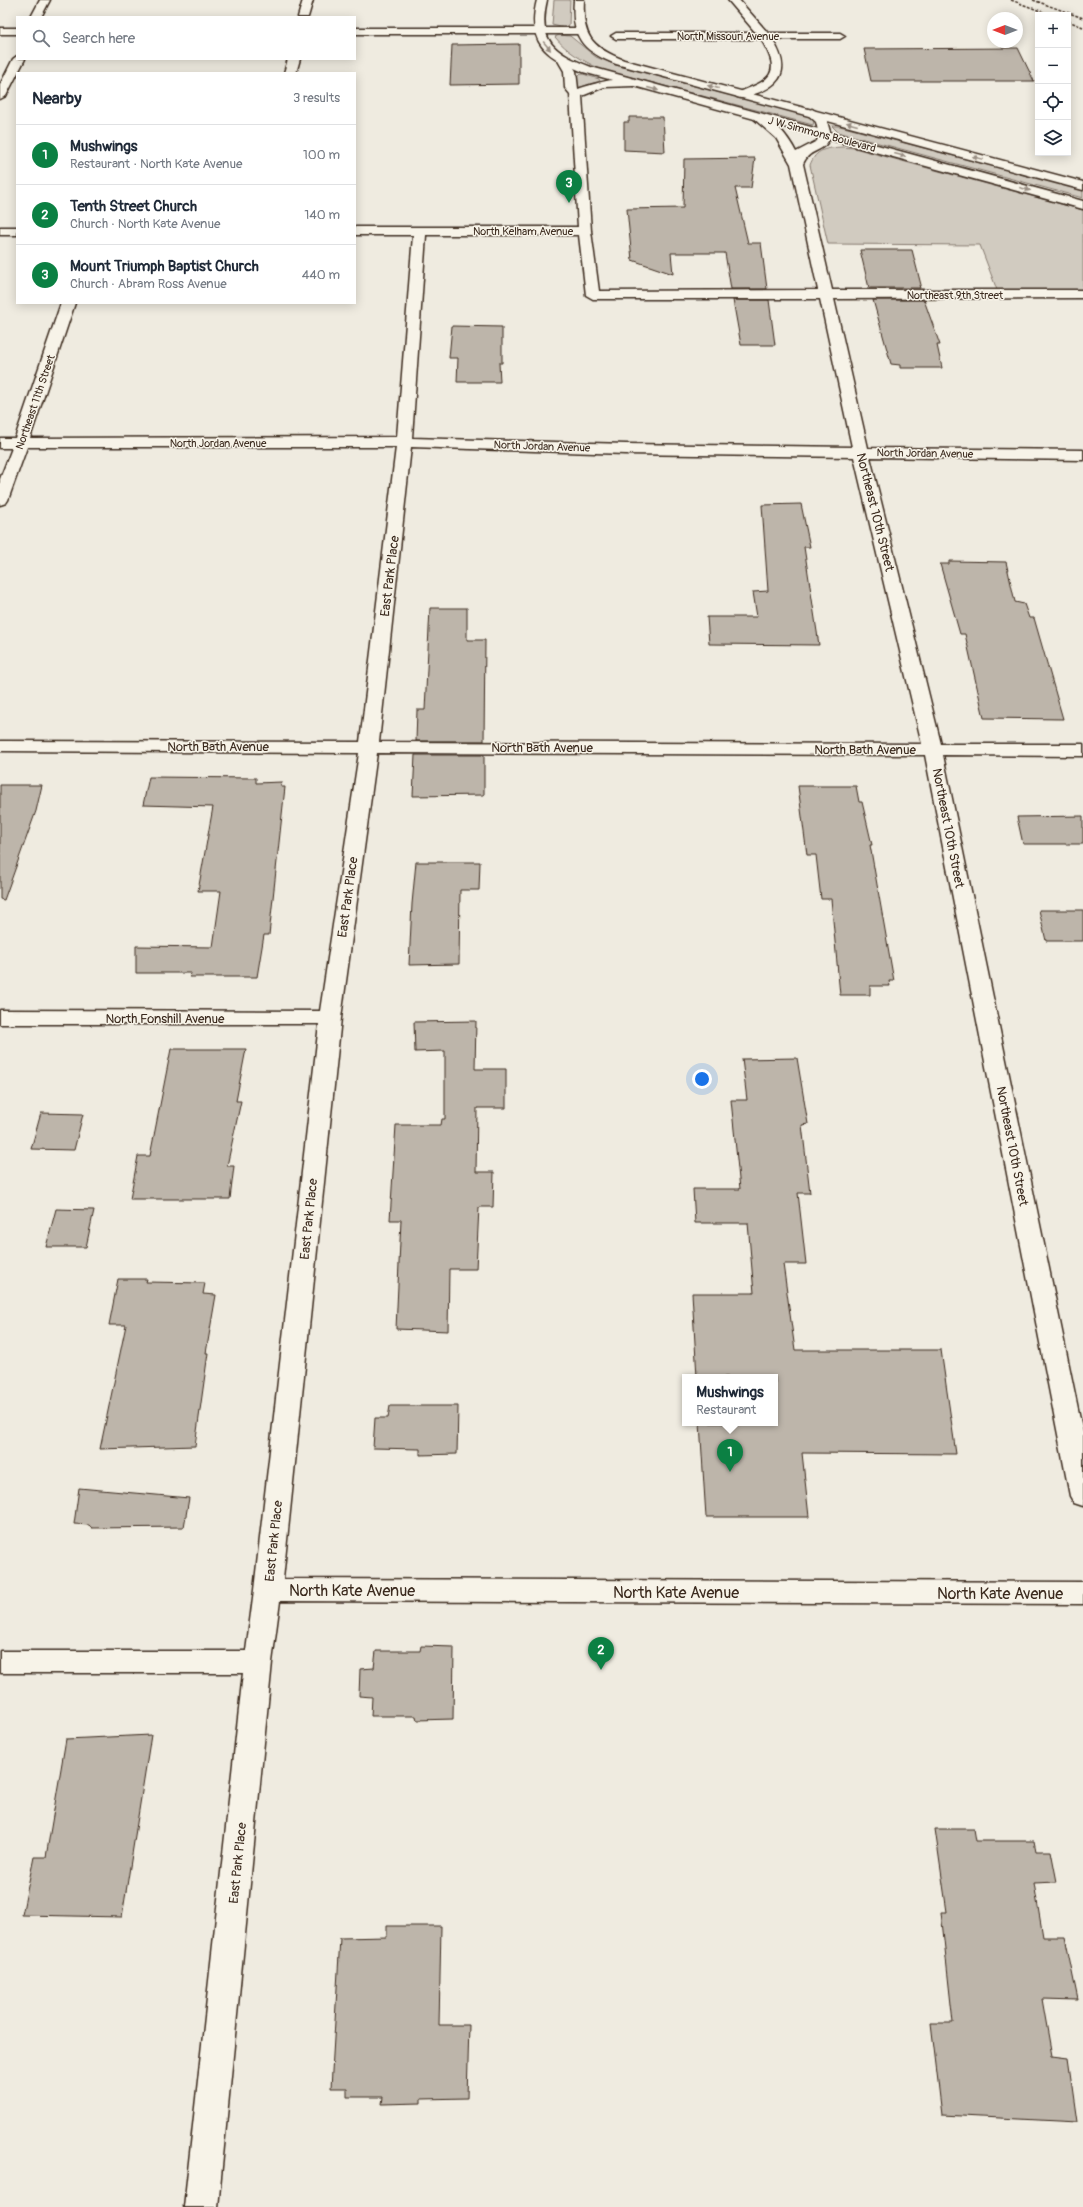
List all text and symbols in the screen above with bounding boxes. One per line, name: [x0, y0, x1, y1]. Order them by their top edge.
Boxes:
north arrow: [987, 12, 1023, 48]
map controls: [1035, 12, 1071, 156]
button: +: [1035, 12, 1071, 48]
search box: [16, 16, 356, 60]
icon: search: [30, 27, 52, 49]
text: Search here: [62, 29, 135, 48]
street label: North Missouri Avenue: [677, 30, 780, 43]
one-way arrow: [543, 41, 552, 51]
button: −: [1035, 48, 1071, 84]
one-way arrow: [707, 84, 719, 90]
button: locate: [1035, 84, 1071, 120]
one-way arrow: [647, 86, 659, 92]
text: Nearby: [32, 88, 81, 109]
text: 3 results: [293, 90, 340, 106]
street label: J W Simmons Boulevard: [767, 114, 877, 155]
button: layers: [1035, 120, 1071, 156]
one-way arrow: [846, 121, 858, 127]
text: Mushwings: [70, 137, 137, 156]
text: 1: [42, 147, 48, 163]
text: 100 m: [303, 147, 340, 163]
one-way arrow: [894, 152, 906, 158]
one-way arrow: [971, 155, 983, 161]
text: Restaurant · North Kate Avenue: [70, 156, 242, 172]
pin: 3: [556, 170, 582, 203]
one-way arrow: [1020, 186, 1032, 192]
text: Tenth Street Church: [70, 197, 197, 216]
text: 2: [41, 207, 49, 223]
text: 140 m: [304, 207, 340, 223]
text: Church · North Kate Avenue: [70, 216, 220, 232]
street label: North Kelham Avenue: [473, 225, 574, 238]
text: Mount Triumph Baptist Church: [70, 257, 259, 276]
text: 3: [41, 267, 49, 283]
text: 440 m: [302, 267, 340, 283]
text: Church · Abram Ross Avenue: [70, 276, 227, 292]
street label: Northeast 9th Street: [907, 289, 1004, 302]
street label: Northeast 11th Street: [13, 352, 58, 451]
street label: North Jordan Avenue: [170, 437, 267, 450]
street label: North Jordan Avenue: [493, 438, 591, 455]
street label: North Jordan Avenue: [877, 446, 974, 461]
street label: Northeast 10th Street: [853, 451, 898, 574]
street label: East Park Place: [377, 534, 403, 618]
street label: North Bath Avenue: [167, 739, 269, 755]
street label: North Bath Avenue: [491, 740, 593, 756]
street label: North Bath Avenue: [814, 742, 916, 758]
street label: Northeast 10th Street: [929, 767, 968, 890]
street label: East Park Place: [334, 855, 362, 939]
street label: North Fonshill Avenue: [105, 1011, 225, 1027]
your location: [692, 1069, 712, 1089]
street label: Northeast 10th Street: [993, 1085, 1032, 1208]
street label: East Park Place: [297, 1177, 321, 1261]
popup: [682, 1374, 778, 1426]
text: Mushwings: [696, 1383, 764, 1402]
text: Restaurant: [696, 1402, 756, 1418]
pin: 1: [717, 1439, 743, 1472]
street label: East Park Place: [262, 1499, 286, 1583]
street label: North Kate Avenue: [289, 1581, 415, 1601]
street label: North Kate Avenue: [613, 1583, 739, 1603]
street label: North Kate Avenue: [937, 1584, 1063, 1604]
pin: 2: [588, 1637, 614, 1670]
street label: East Park Place: [226, 1821, 250, 1905]

